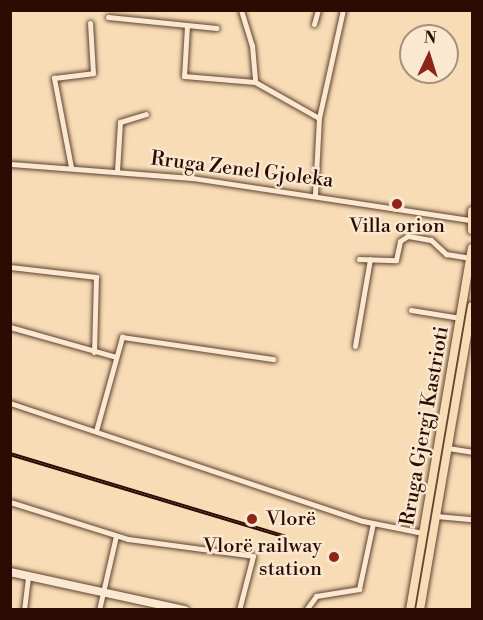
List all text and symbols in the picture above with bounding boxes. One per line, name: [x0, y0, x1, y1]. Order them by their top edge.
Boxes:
north arrow: [399, 24, 459, 84]
text: N: [423, 28, 437, 48]
street label: Rruga Zenel Gjoleka: [149, 147, 335, 193]
marker: Villa orion: [390, 197, 404, 211]
place label: Villa orion: [349, 214, 445, 238]
street label: Rruga Gjergj Kastrioti: [396, 324, 454, 528]
place label: Vlorë: [266, 507, 316, 531]
marker: Vlorë: [243, 510, 261, 528]
place label: Vlorë railway station: [203, 534, 322, 581]
marker: Vlorë railway station: [327, 550, 341, 564]

